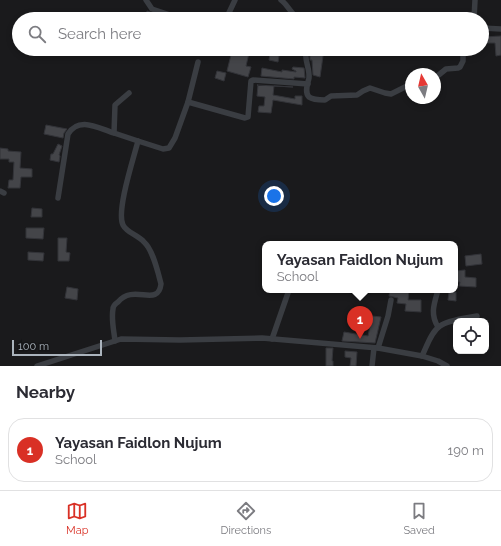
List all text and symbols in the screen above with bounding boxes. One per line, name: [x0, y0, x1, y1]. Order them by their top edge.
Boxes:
search box: [12, 12, 489, 56]
icon: search: [26, 23, 48, 45]
text: Search here: [58, 25, 141, 43]
north arrow: [405, 68, 441, 104]
your location: [264, 186, 284, 206]
popup: [262, 241, 458, 293]
text: Yayasan Faidlon Nujum: [277, 251, 443, 269]
text: School: [277, 269, 318, 284]
pin: 1: [347, 306, 373, 339]
map controls: [453, 318, 489, 354]
button: locate: [453, 318, 489, 354]
scale bar: [12, 338, 102, 357]
text: 100 m: [18, 340, 49, 353]
text: Nearby: [16, 382, 75, 402]
text: Yayasan Faidlon Nujum: [55, 434, 222, 452]
text: 1: [27, 443, 33, 458]
text: 190 m: [448, 443, 484, 458]
text: School: [55, 452, 97, 467]
tab: Map: [66, 500, 88, 537]
tab: Directions: [221, 500, 271, 537]
tab: Saved: [403, 500, 435, 537]

